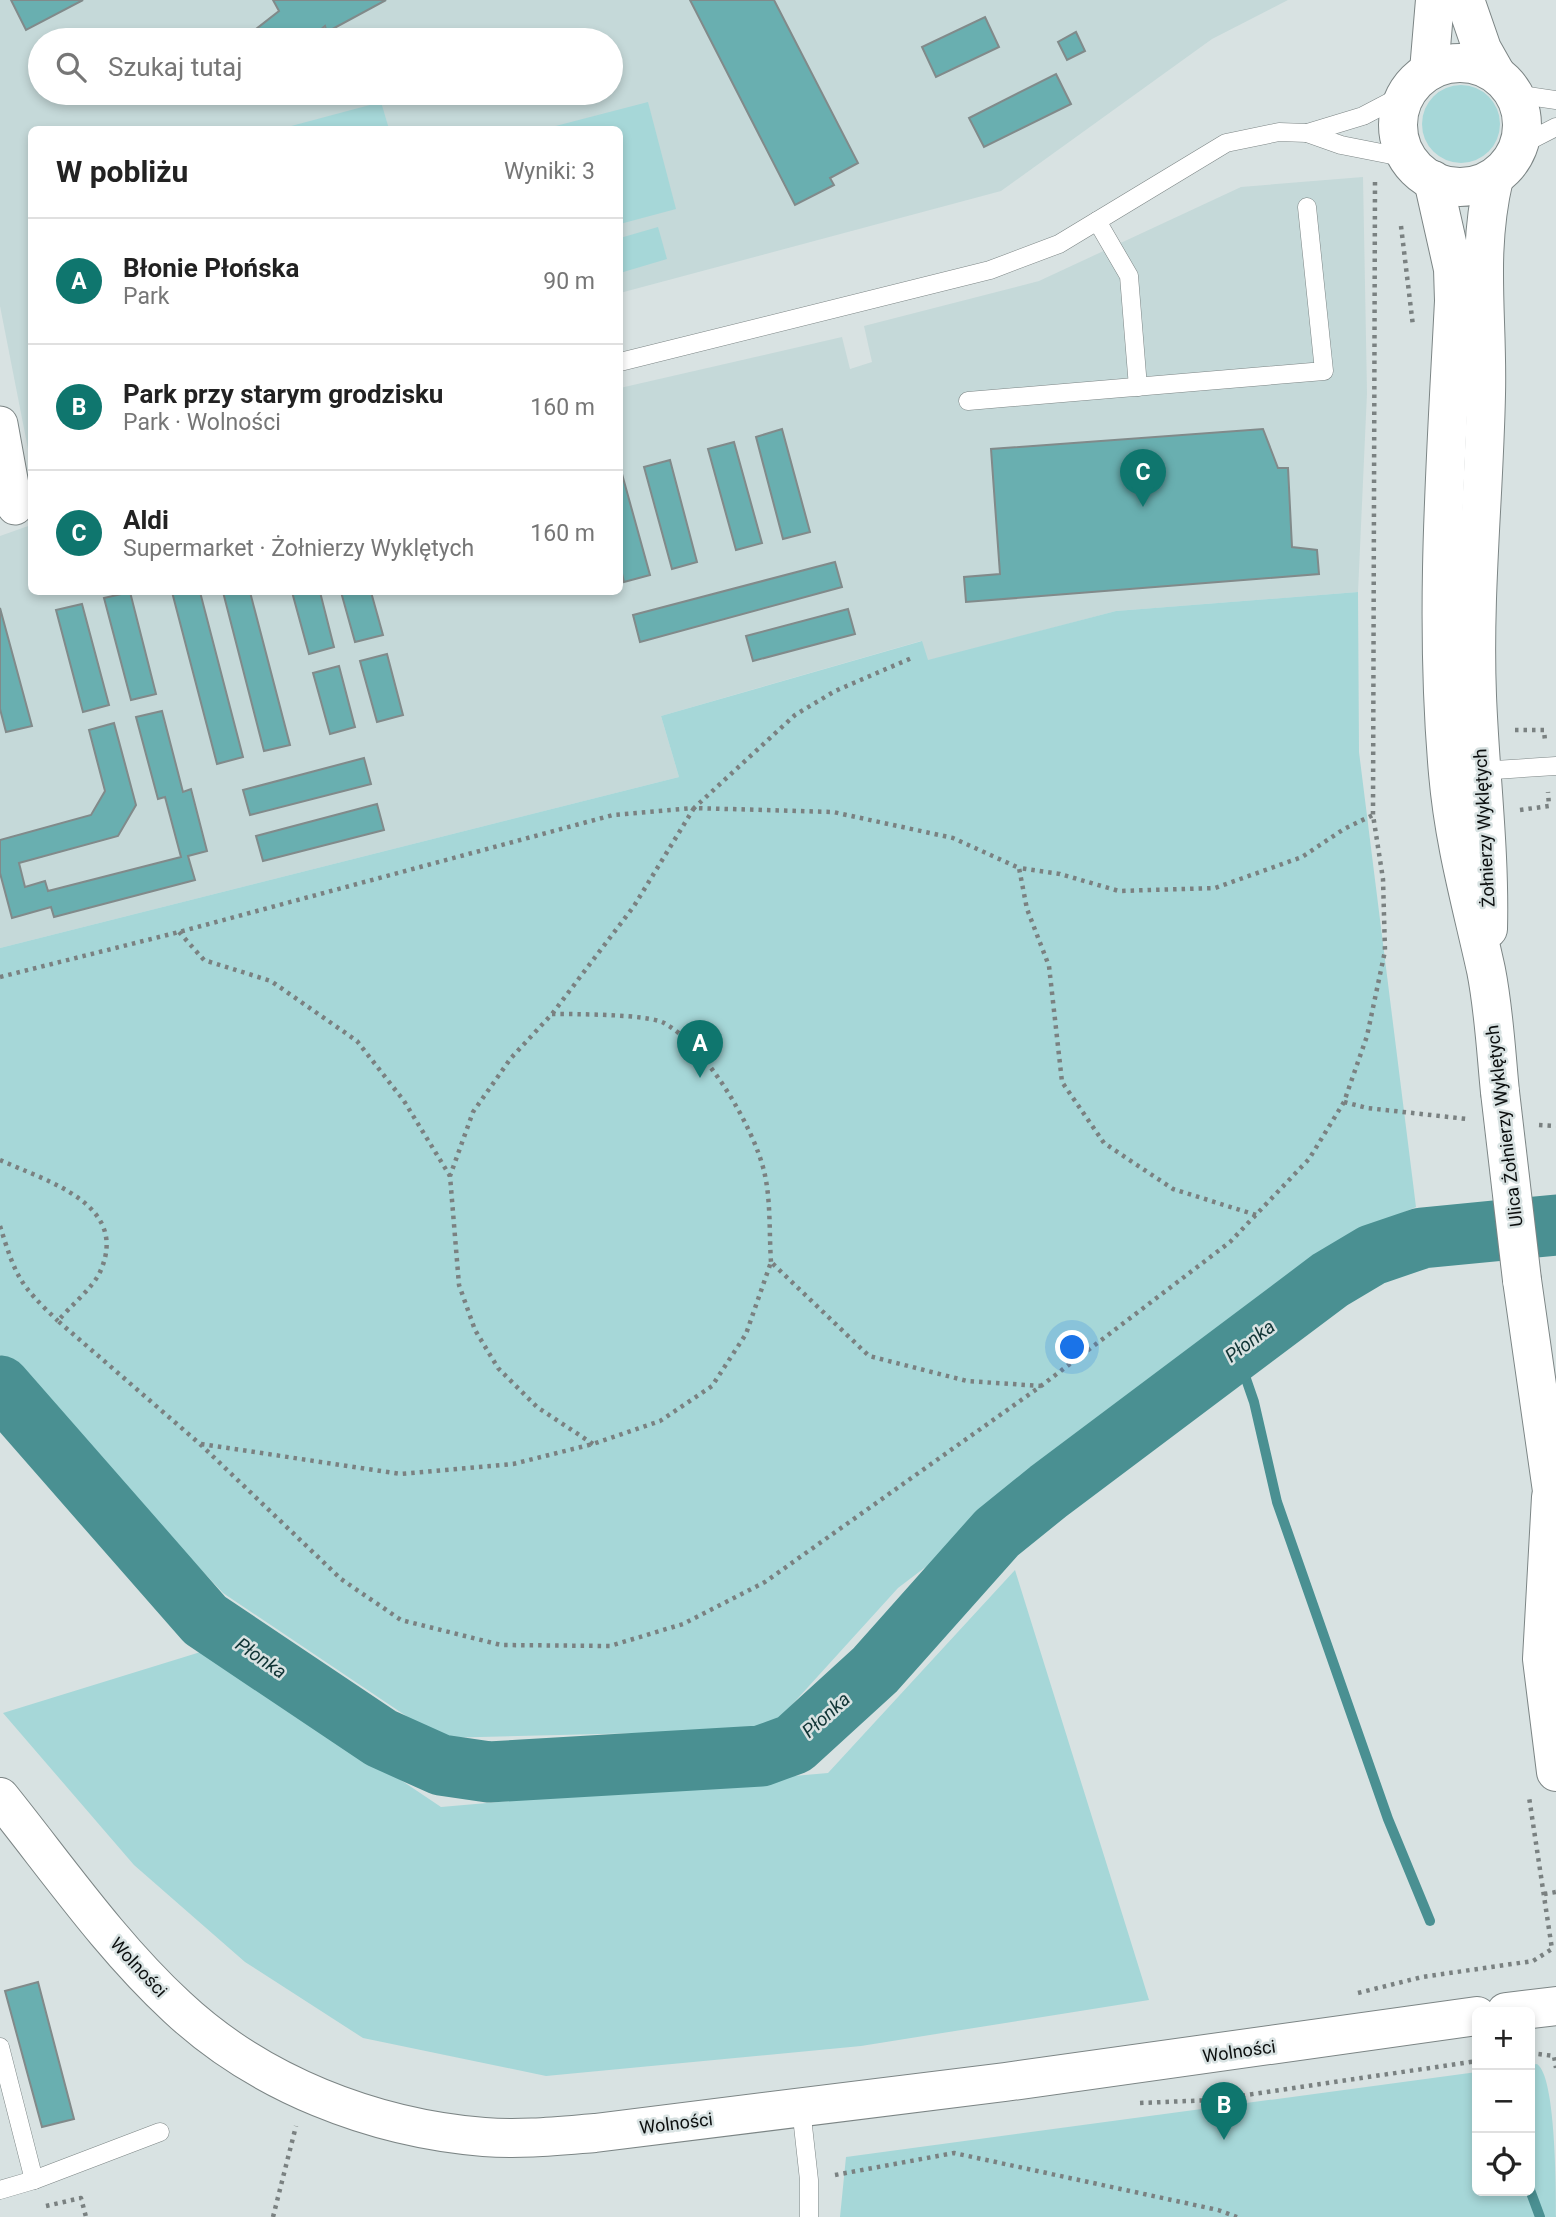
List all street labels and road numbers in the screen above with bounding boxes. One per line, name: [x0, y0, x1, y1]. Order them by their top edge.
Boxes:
street label: Żołnierzy Wyklętych: [1469, 748, 1499, 908]
street label: Ulica Żołnierzy Wyklętych: [1481, 1024, 1527, 1228]
street label: Wolności: [106, 1933, 172, 2001]
street label: Wolności: [1201, 2035, 1277, 2067]
street label: Wolności: [638, 2108, 714, 2138]

